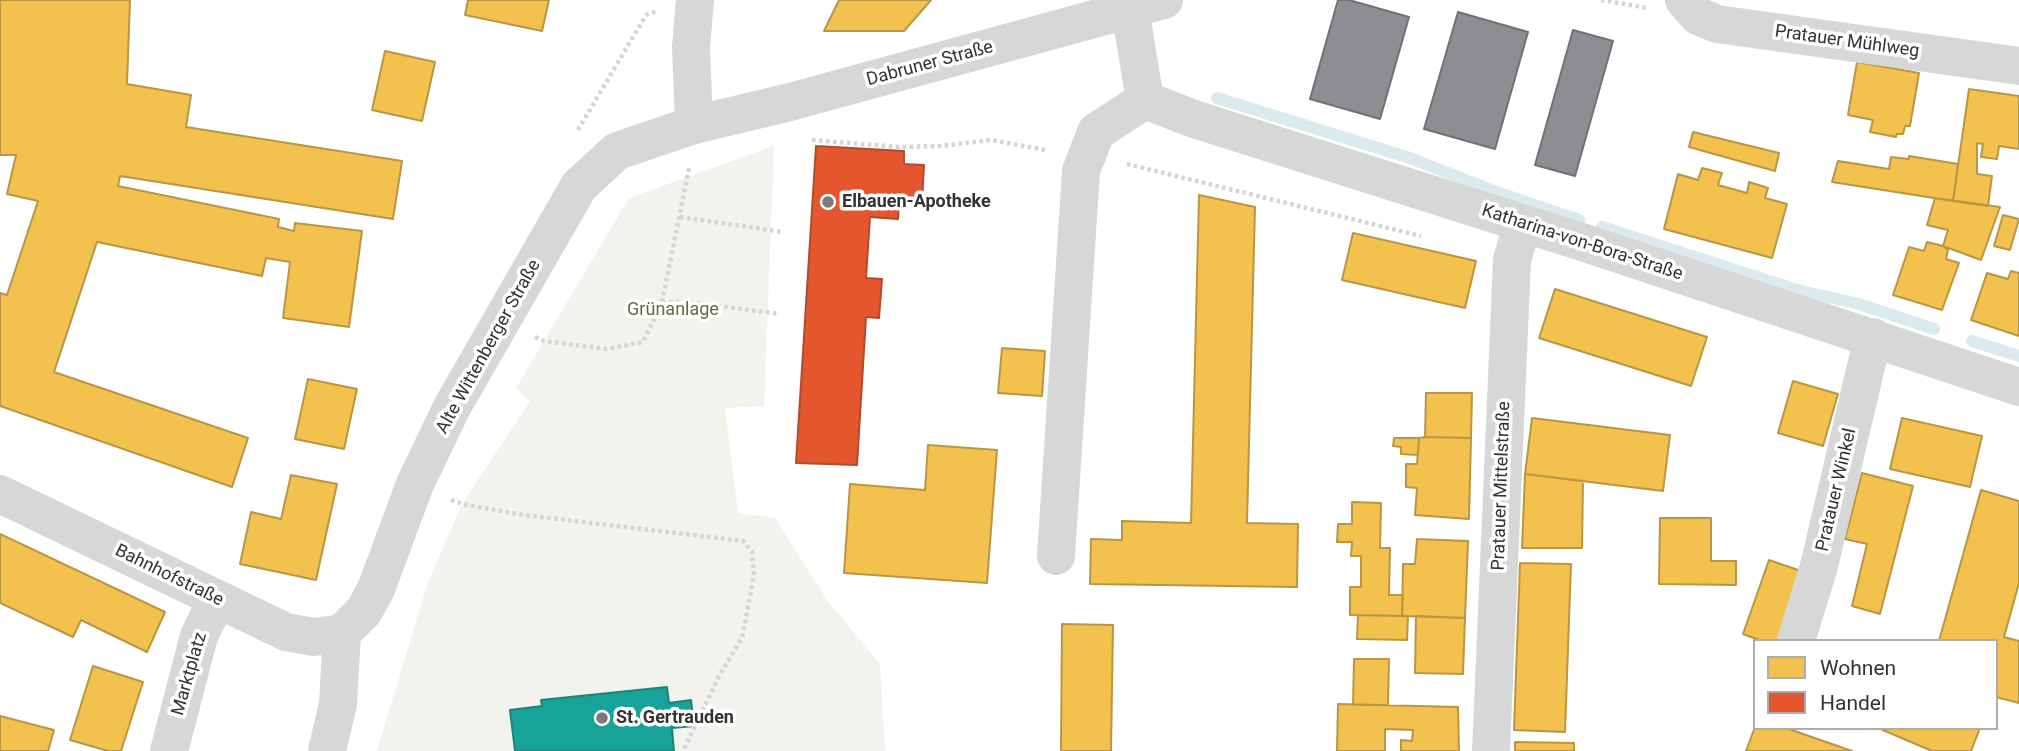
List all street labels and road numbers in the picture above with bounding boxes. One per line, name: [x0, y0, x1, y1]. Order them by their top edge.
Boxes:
street label: Pratauer Mühlweg: [1773, 21, 1921, 63]
street label: Dabruner Straße: [864, 37, 996, 91]
street label: Katharina-von-Bora-Straße: [1479, 200, 1685, 286]
street label: Alte Wittenberger Straße: [432, 256, 546, 438]
street label: Pratauer Mittelstraße: [1488, 401, 1516, 571]
street label: Pratauer Winkel: [1812, 426, 1862, 554]
street label: Bahnhofstraße: [111, 540, 227, 612]
street label: Marktplatz: [168, 630, 212, 718]

